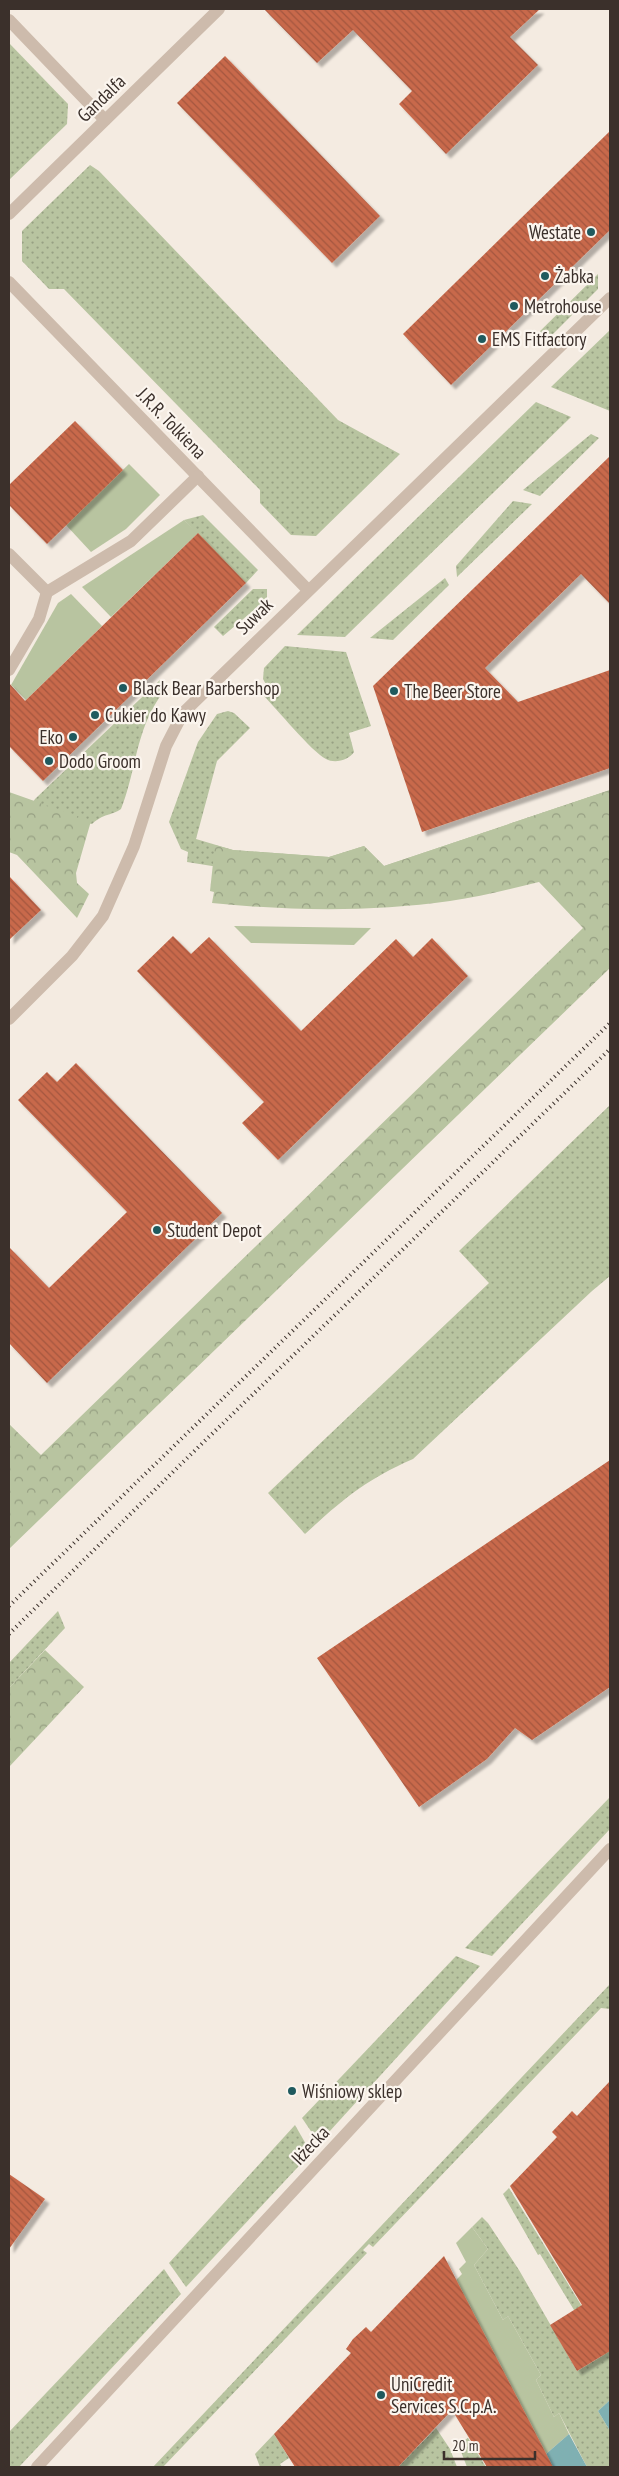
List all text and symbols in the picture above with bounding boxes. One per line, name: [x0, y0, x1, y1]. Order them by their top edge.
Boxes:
street label: Gandalfa: [72, 69, 130, 127]
place label: Westate: [529, 220, 581, 244]
marker: Westate: [585, 226, 597, 238]
place label: Żabka: [555, 264, 594, 288]
marker: Żabka: [539, 270, 551, 282]
place label: Metrohouse: [524, 294, 602, 318]
marker: Metrohouse: [508, 300, 520, 312]
place label: EMS Fitfactory: [492, 327, 587, 351]
marker: EMS Fitfactory: [476, 333, 488, 345]
street label: J.R.R. Tolkiena: [132, 382, 212, 464]
street label: Suwak: [230, 592, 278, 639]
place label: Black Bear Barbershop: [133, 676, 280, 700]
place label: The Beer Store: [404, 679, 501, 703]
marker: Black Bear Barbershop: [117, 682, 129, 694]
marker: The Beer Store: [388, 685, 400, 697]
place label: Cukier do Kawy: [105, 703, 207, 727]
marker: Cukier do Kawy: [89, 709, 101, 721]
place label: Eko: [39, 725, 63, 749]
marker: Eko: [67, 731, 79, 743]
place label: Dodo Groom: [59, 749, 141, 773]
marker: Dodo Groom: [43, 755, 55, 767]
place label: Student Depot: [167, 1218, 263, 1242]
marker: Student Depot: [151, 1224, 163, 1236]
place label: Wiśniowy sklep: [302, 2079, 402, 2103]
marker: Wiśniowy sklep: [286, 2085, 298, 2097]
street label: Iłżecka: [286, 2120, 334, 2170]
place label: UniCredit Services S.C.p.A.: [391, 2372, 496, 2418]
marker: UniCredit Services S.C.p.A.: [375, 2389, 387, 2401]
scale bar: [444, 2428, 535, 2460]
text: 20 m: [452, 2436, 478, 2455]

